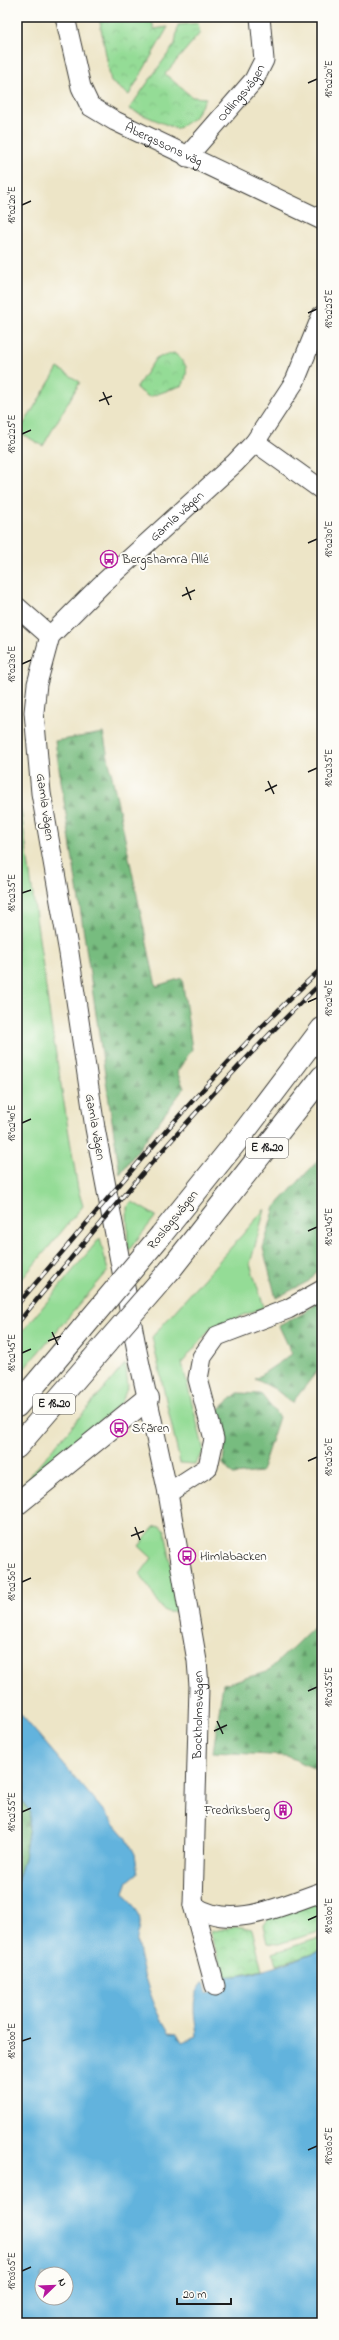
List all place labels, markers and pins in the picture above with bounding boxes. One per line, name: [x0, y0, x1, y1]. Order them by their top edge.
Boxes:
bus stop icon: Bergshamra Allé: [99, 549, 119, 569]
place label: Bergshamra Allé: [121, 550, 209, 570]
bus stop icon: Sfären: [109, 1418, 129, 1438]
place label: Sfären: [132, 1419, 169, 1438]
bus stop icon: Himlabacken: [177, 1546, 197, 1566]
place label: Himlabacken: [200, 1547, 267, 1566]
building icon: Fredriksberg: [273, 1800, 293, 1820]
place label: Fredriksberg: [203, 1801, 270, 1821]

